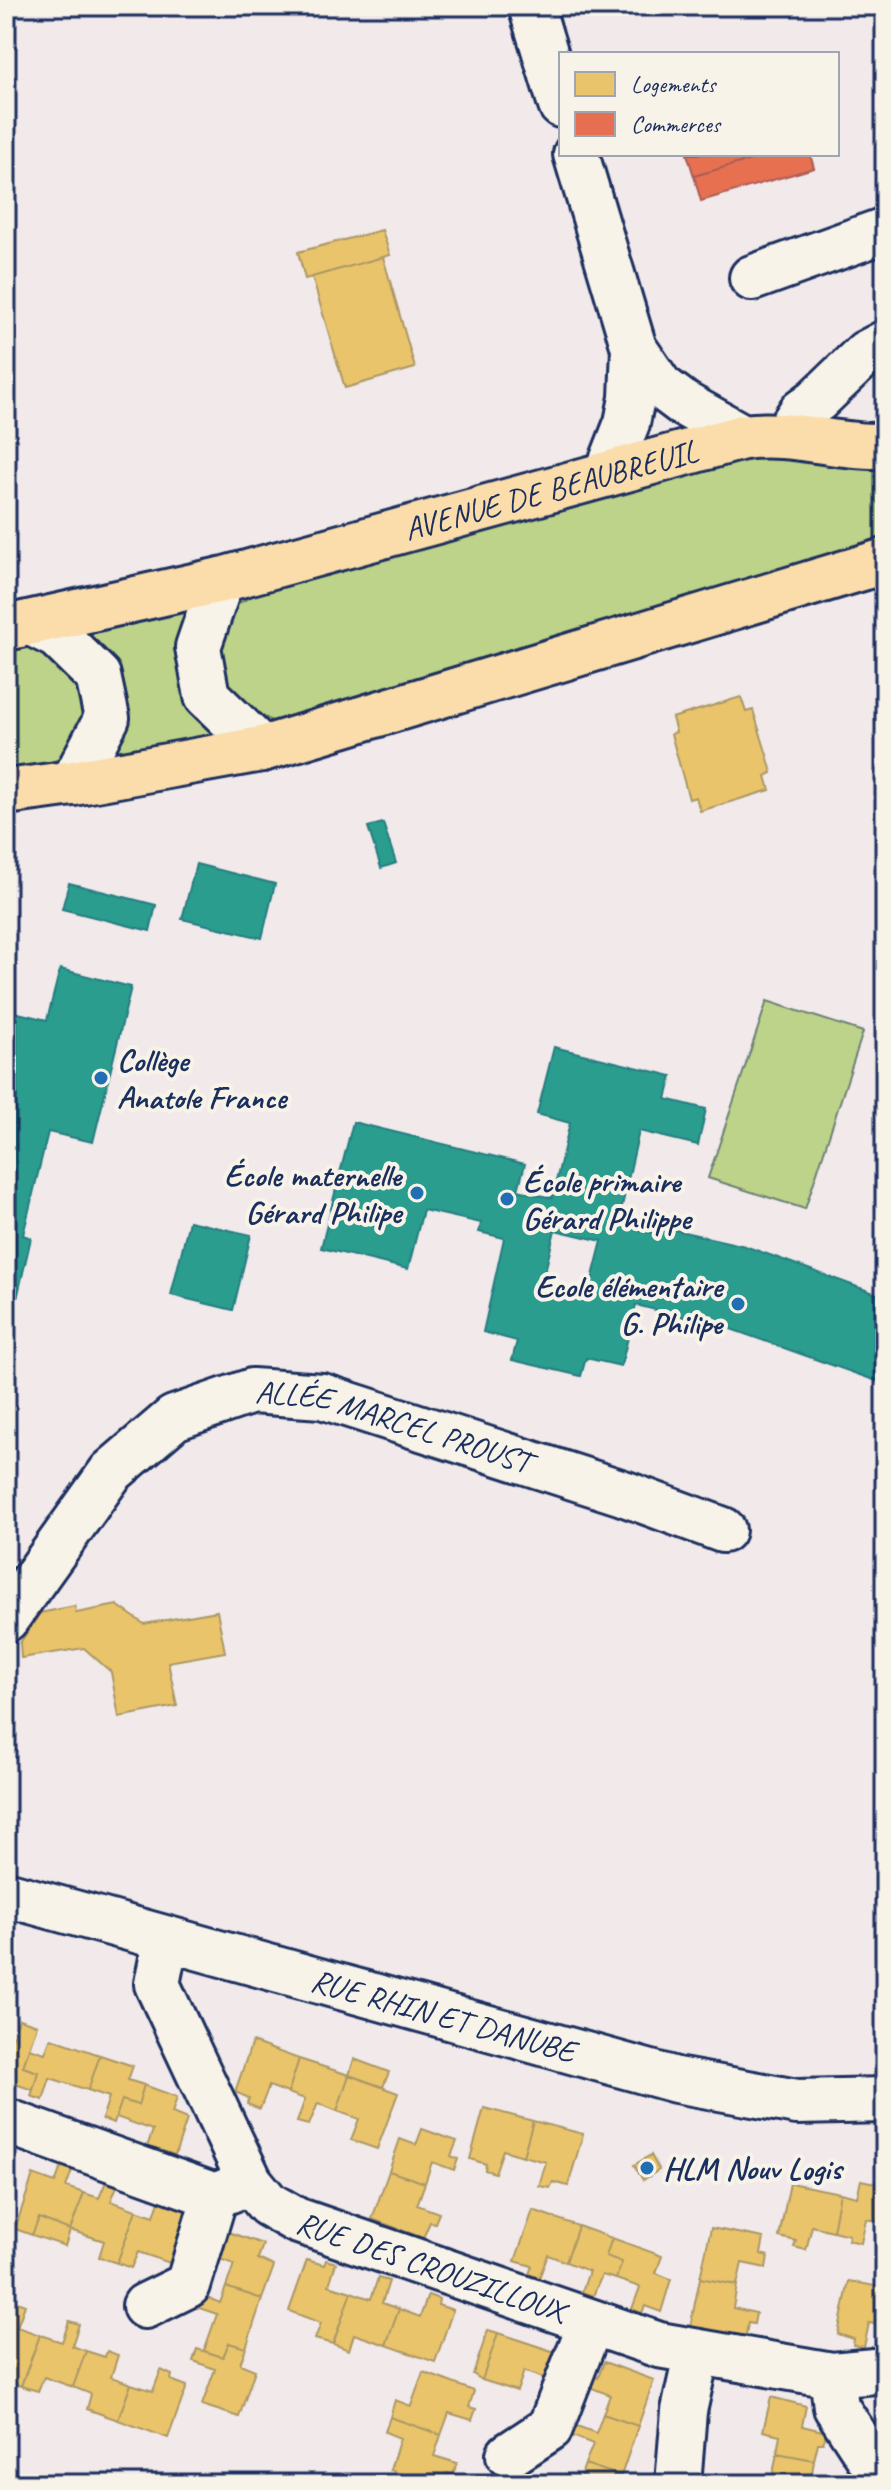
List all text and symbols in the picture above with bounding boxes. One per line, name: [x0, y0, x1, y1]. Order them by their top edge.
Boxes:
legend: [559, 52, 839, 156]
text: Logements: [631, 69, 717, 99]
text: Commerces: [631, 109, 722, 139]
street label: AVENUE DE BEAUBREUIL: [399, 430, 703, 549]
place label: Collège Anatole France: [117, 1040, 288, 1118]
marker: Collège Anatole France: [92, 1069, 110, 1087]
place label: École maternelle Gérard Philipe: [224, 1155, 404, 1233]
place label: École primaire Gérard Philippe: [523, 1161, 694, 1239]
marker: École maternelle Gérard Philipe: [408, 1184, 426, 1202]
marker: École primaire Gérard Philippe: [498, 1190, 516, 1208]
place label: Ecole élémentaire G. Philipe: [535, 1266, 725, 1344]
marker: Ecole élémentaire G. Philipe: [729, 1295, 747, 1313]
street label: ALLÉE MARCEL PROUST: [254, 1371, 543, 1485]
street label: RUE RHIN ET DANUBE: [307, 1959, 584, 2073]
place label: HLM Nouv Logis: [663, 2148, 844, 2189]
marker: HLM Nouv Logis: [638, 2159, 656, 2177]
street label: RUE DES CROUZILLOUX: [292, 2201, 575, 2333]

